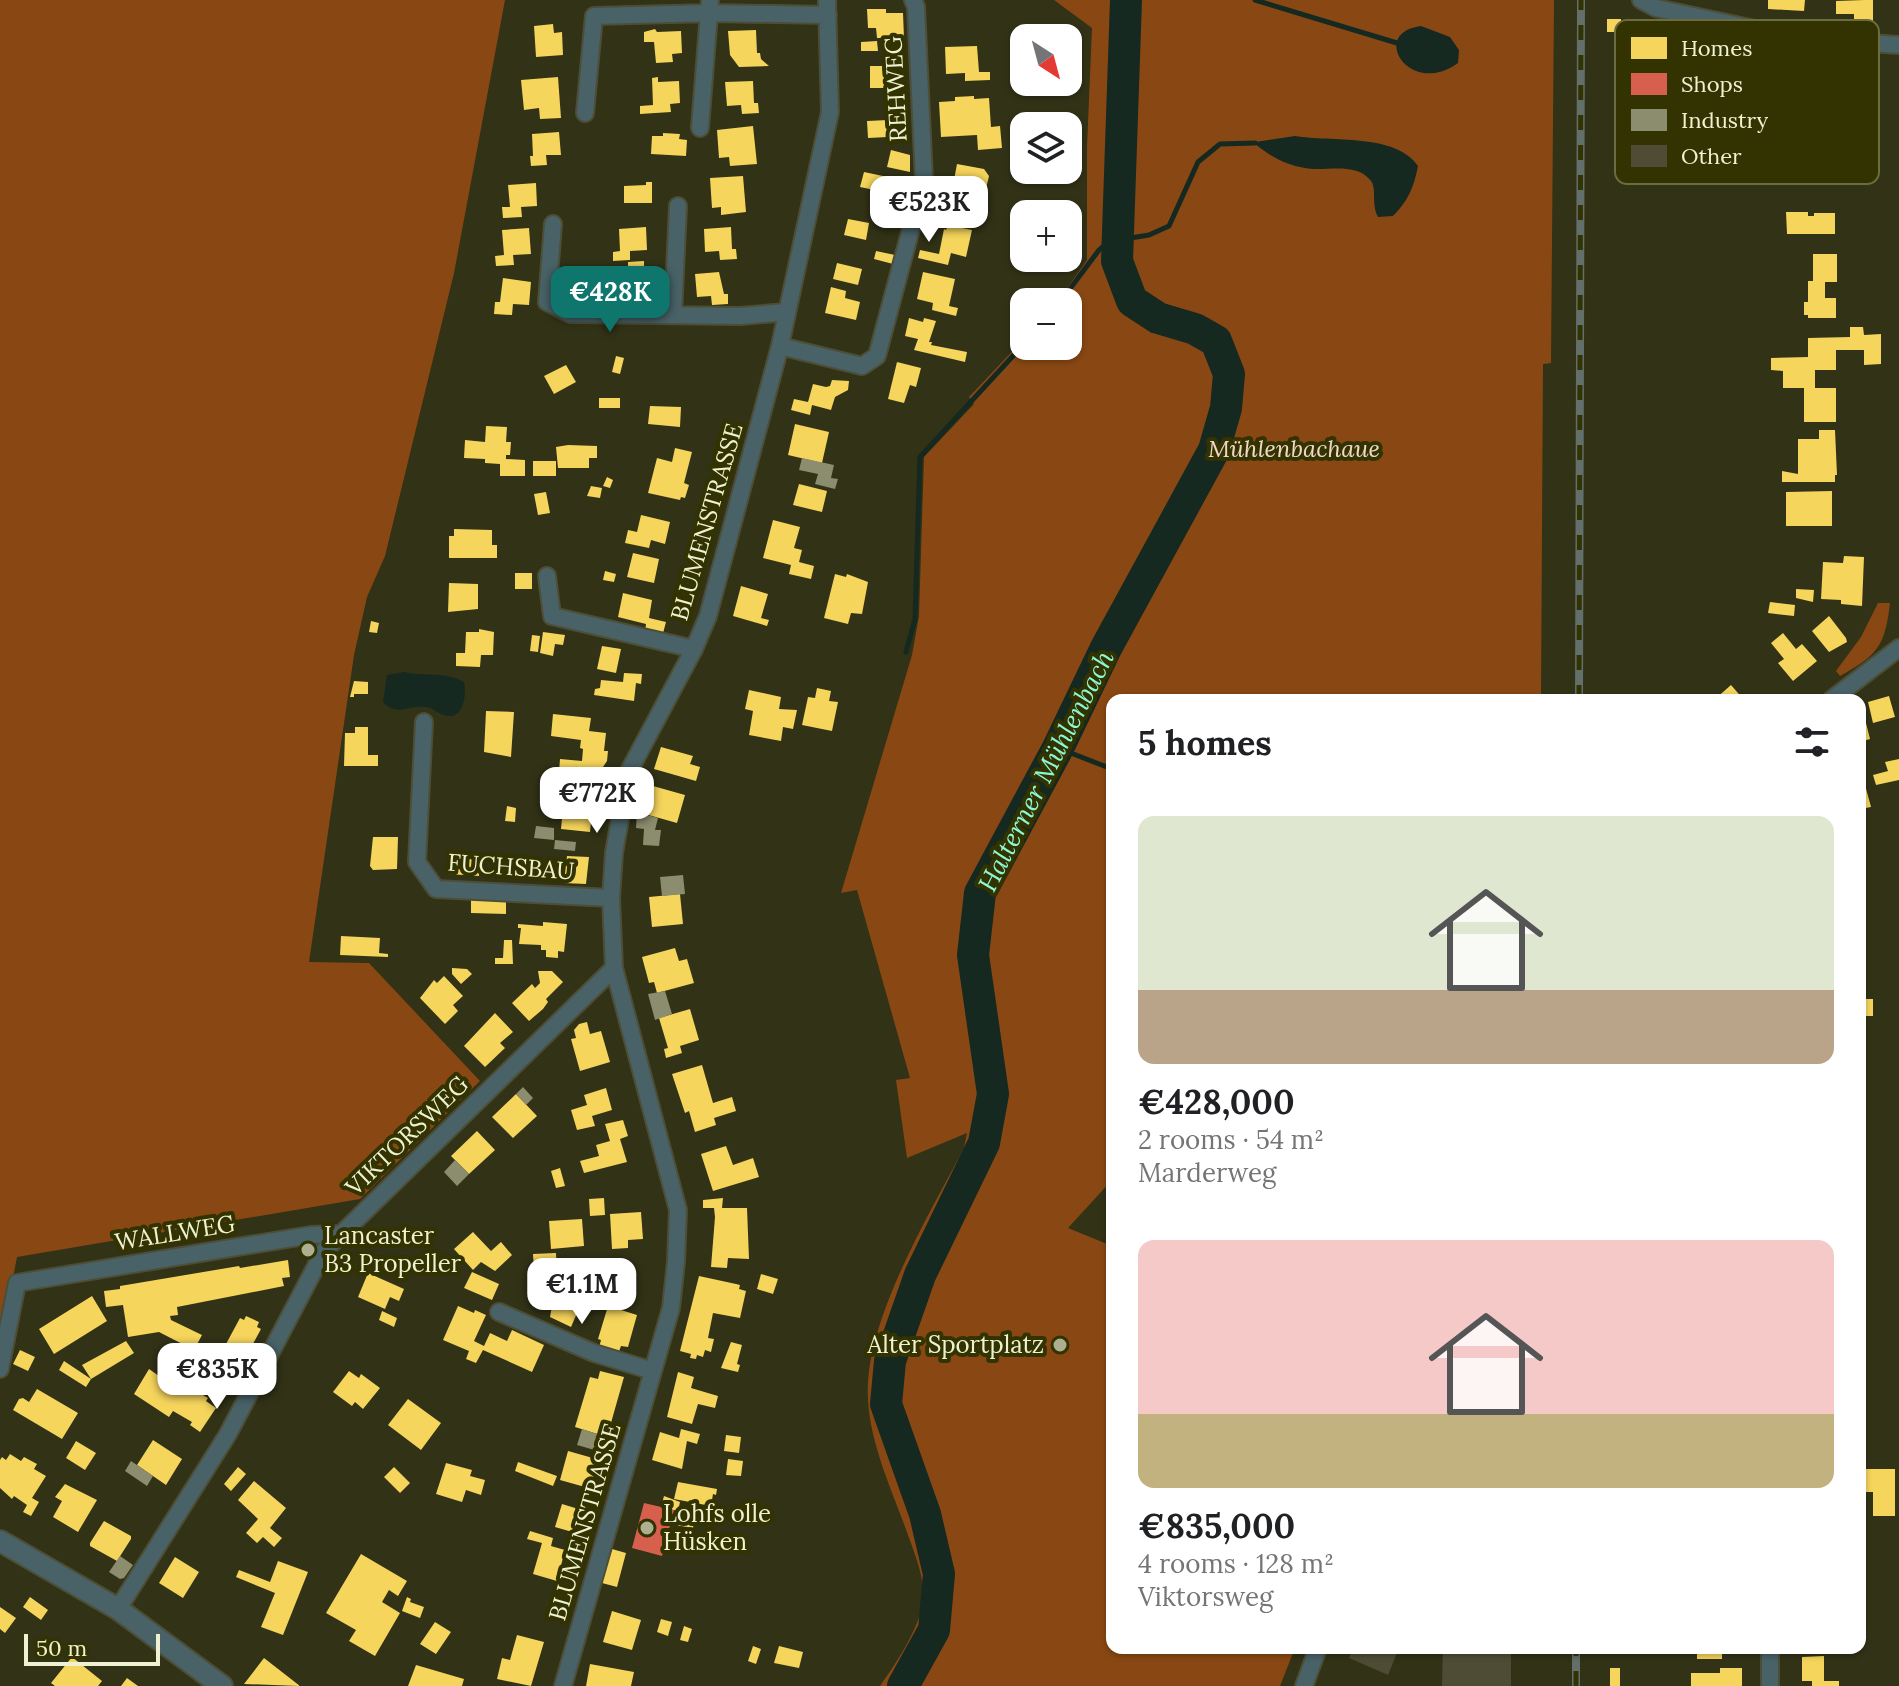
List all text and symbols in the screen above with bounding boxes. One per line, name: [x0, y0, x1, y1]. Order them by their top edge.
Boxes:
legend: [1615, 20, 1879, 184]
north arrow: [1010, 24, 1082, 96]
map controls: [1010, 24, 1082, 360]
text: Homes: [1681, 34, 1752, 62]
street label: REHWEG: [877, 35, 914, 143]
text: Shops: [1681, 70, 1743, 98]
text: Industry: [1681, 106, 1768, 134]
button: layers: [1010, 112, 1082, 184]
text: Other: [1681, 142, 1742, 170]
pin: €523K: [873, 176, 985, 244]
text: €523K: [888, 185, 970, 218]
button: +: [1010, 200, 1082, 272]
pin: €428K: [554, 266, 666, 334]
text: €428K: [569, 275, 651, 308]
button: −: [1010, 288, 1082, 360]
street label: BLUMENSTRASSE: [664, 420, 750, 624]
park label: Mühlenbachaue: [1208, 433, 1380, 464]
water label: Halterner Mühlenbach: [970, 644, 1121, 897]
icon: filters: [1790, 720, 1834, 764]
text: 5 homes: [1138, 721, 1272, 764]
pin: €772K: [541, 767, 653, 835]
text: €772K: [558, 776, 636, 809]
street label: FUCHSBAU: [447, 847, 575, 886]
icon: home: [1414, 868, 1558, 1012]
street label: VIKTORSWEG: [338, 1069, 475, 1203]
text: €428,000: [1138, 1080, 1295, 1123]
text: 2 rooms · 54 m²: [1138, 1123, 1324, 1156]
text: Marderweg: [1138, 1156, 1276, 1189]
street label: WALLWEG: [113, 1208, 237, 1257]
place label: Lancaster B3 Propeller: [324, 1220, 462, 1279]
marker: Lancaster B3 Propeller: [299, 1241, 317, 1259]
pin: €1.1M: [526, 1258, 638, 1326]
text: €1.1M: [545, 1267, 619, 1300]
icon: home: [1414, 1292, 1558, 1436]
place label: Alter Sportplatz: [866, 1329, 1044, 1360]
marker: Alter Sportplatz: [1051, 1336, 1069, 1354]
pin: €835K: [161, 1343, 273, 1411]
text: €835K: [175, 1352, 259, 1385]
street label: BLUMENSTRASSE: [542, 1420, 628, 1624]
place label: Lohfs olle Hüsken: [663, 1498, 771, 1557]
text: €835,000: [1138, 1504, 1295, 1547]
marker: Lohfs olle Hüsken: [638, 1519, 656, 1537]
text: 4 rooms · 128 m²: [1138, 1547, 1334, 1580]
text: Viktorsweg: [1138, 1580, 1273, 1613]
scale bar: [24, 1630, 160, 1666]
text: 50 m: [36, 1634, 87, 1662]

